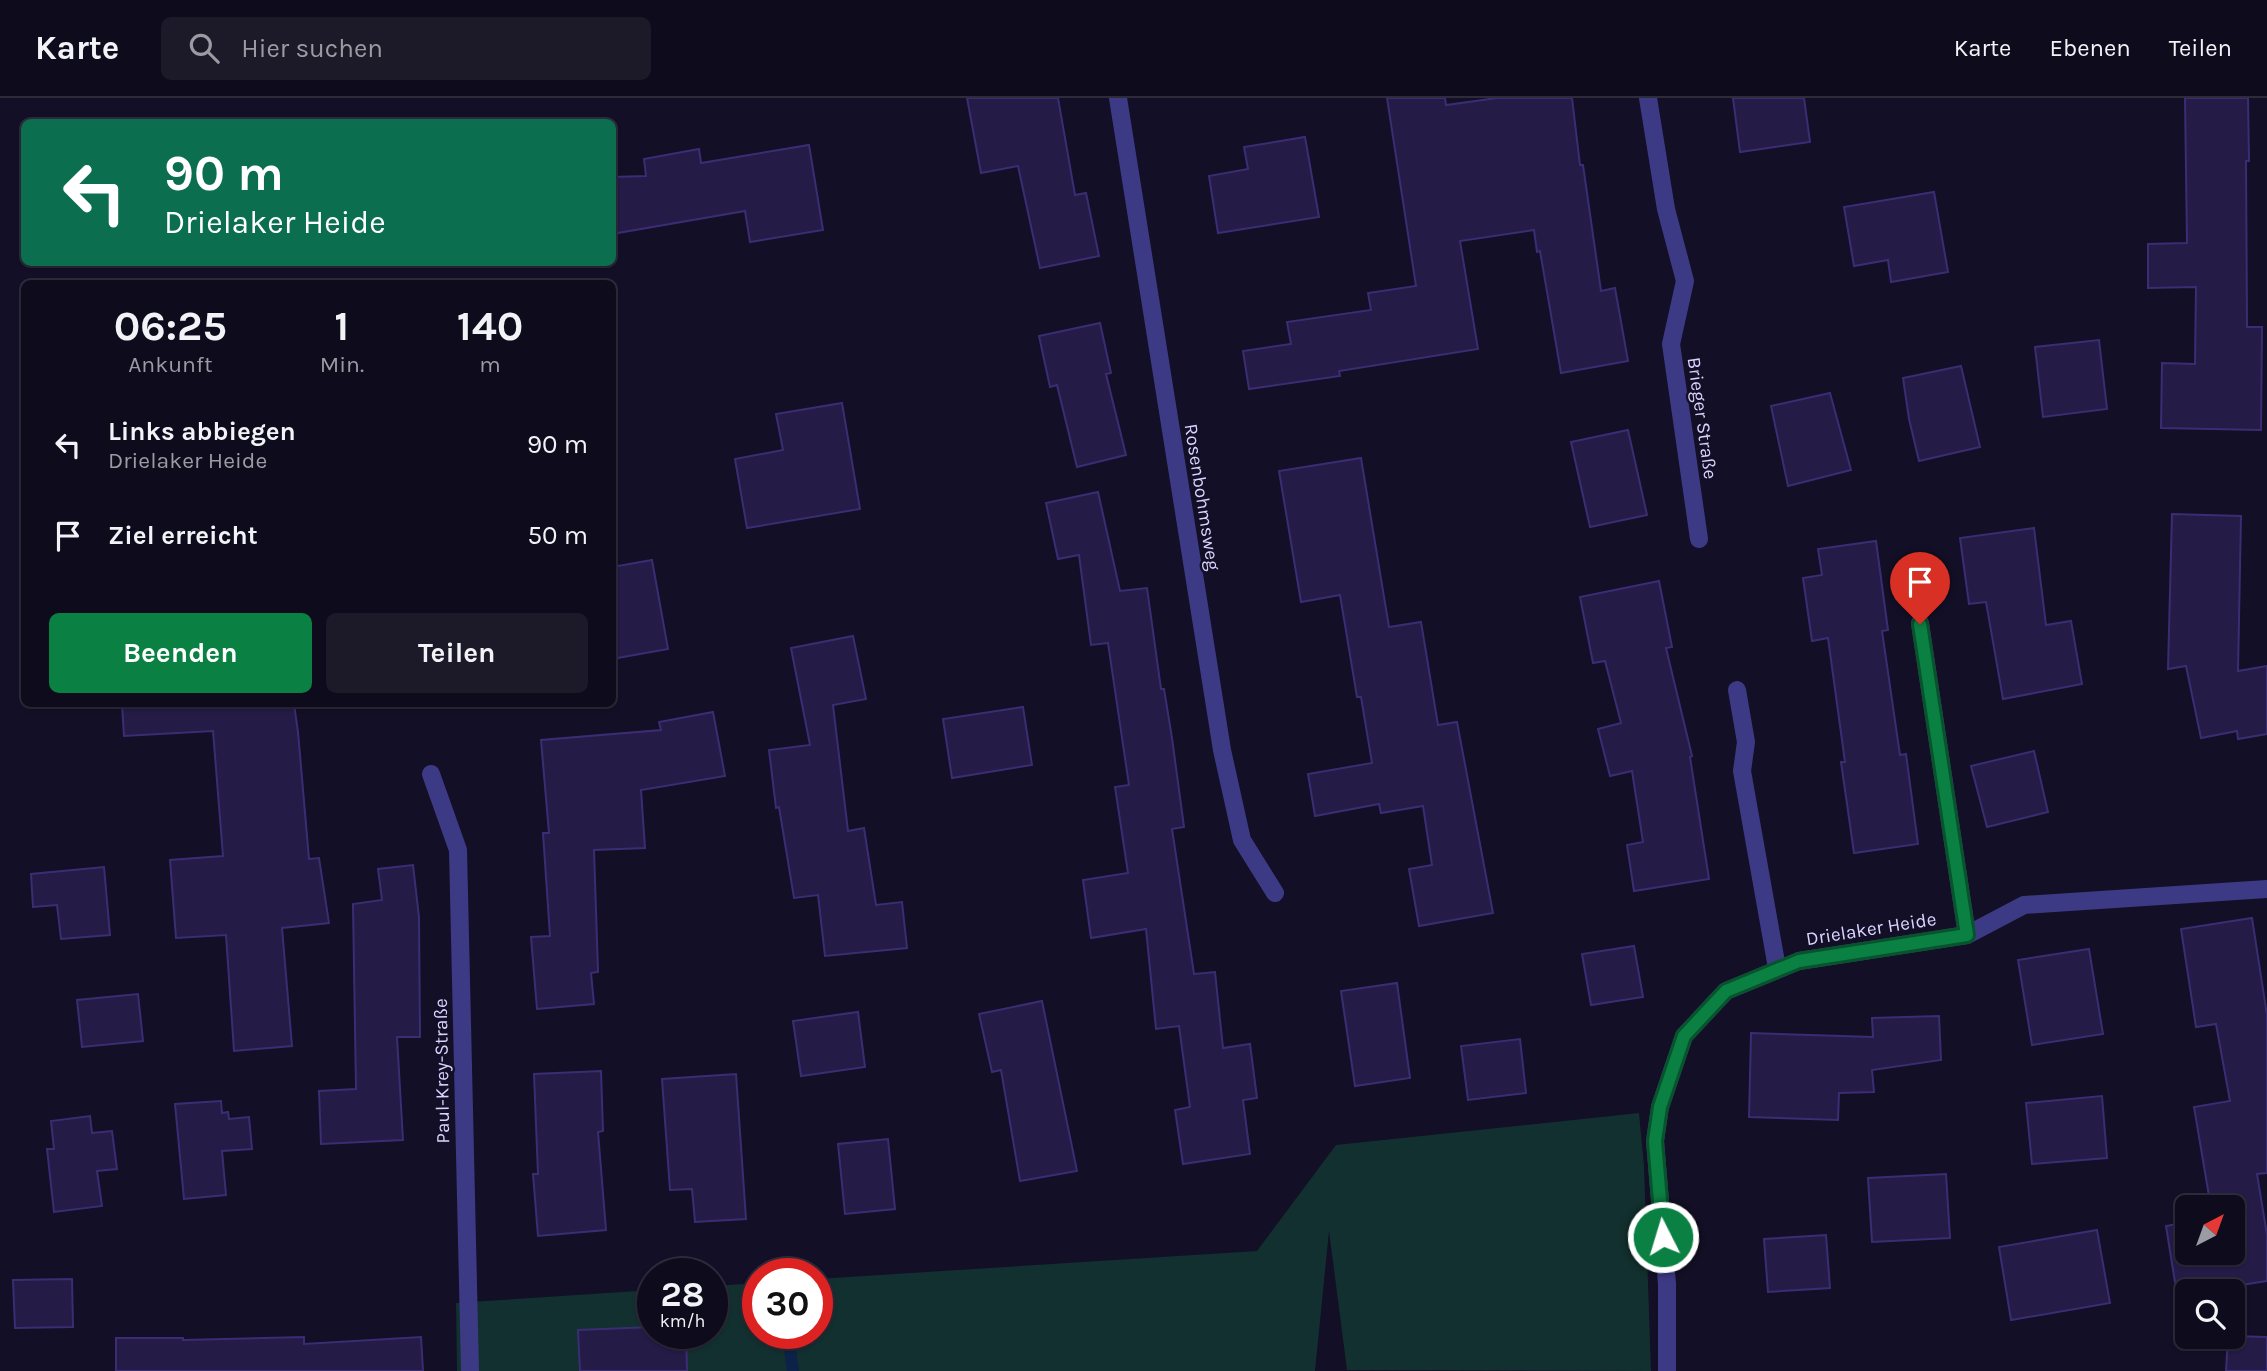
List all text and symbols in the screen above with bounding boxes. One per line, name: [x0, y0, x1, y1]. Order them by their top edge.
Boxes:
search box: [161, 17, 651, 80]
text: Karte: [35, 29, 119, 67]
icon: search: [185, 29, 223, 67]
text: Hier suchen: [241, 33, 383, 64]
text: Karte: [1954, 34, 2011, 62]
text: Ebenen: [2049, 34, 2131, 62]
text: Teilen: [2169, 34, 2232, 62]
text: 90 m: [164, 145, 284, 202]
icon: left: [49, 147, 140, 238]
text: Drielaker Heide: [164, 204, 386, 241]
text: 06:25: [114, 301, 227, 351]
text: 1: [334, 301, 349, 351]
text: 140: [457, 301, 523, 351]
text: Ankunft: [128, 351, 213, 378]
text: Min.: [320, 351, 364, 378]
text: m: [479, 351, 501, 378]
street label: Brieger Straße: [1683, 356, 1721, 481]
text: Links abbiegen: [108, 416, 296, 447]
street label: Rosenbohmsweg: [1180, 422, 1225, 572]
icon: left: [49, 426, 87, 464]
text: 90 m: [527, 429, 588, 460]
text: Drielaker Heide: [108, 447, 267, 474]
icon: arrive: [49, 517, 87, 555]
text: Ziel erreicht: [108, 520, 258, 551]
text: 50 m: [527, 520, 588, 551]
pin: [1890, 552, 1950, 624]
icon: arrive: [1901, 563, 1939, 601]
button: Beenden: [49, 613, 312, 693]
button: Teilen: [326, 613, 588, 693]
street label: Drielaker Heide: [1804, 908, 1938, 950]
street label: Paul-Krey-Straße: [430, 998, 454, 1144]
north arrow: [2175, 1195, 2245, 1265]
map controls: [2175, 1195, 2245, 1349]
position arrow: [1626, 1200, 1700, 1274]
speed limit sign: 30: [742, 1258, 833, 1349]
text: 28: [661, 1274, 704, 1315]
button: search: [2175, 1279, 2245, 1349]
text: km/h: [660, 1310, 705, 1332]

